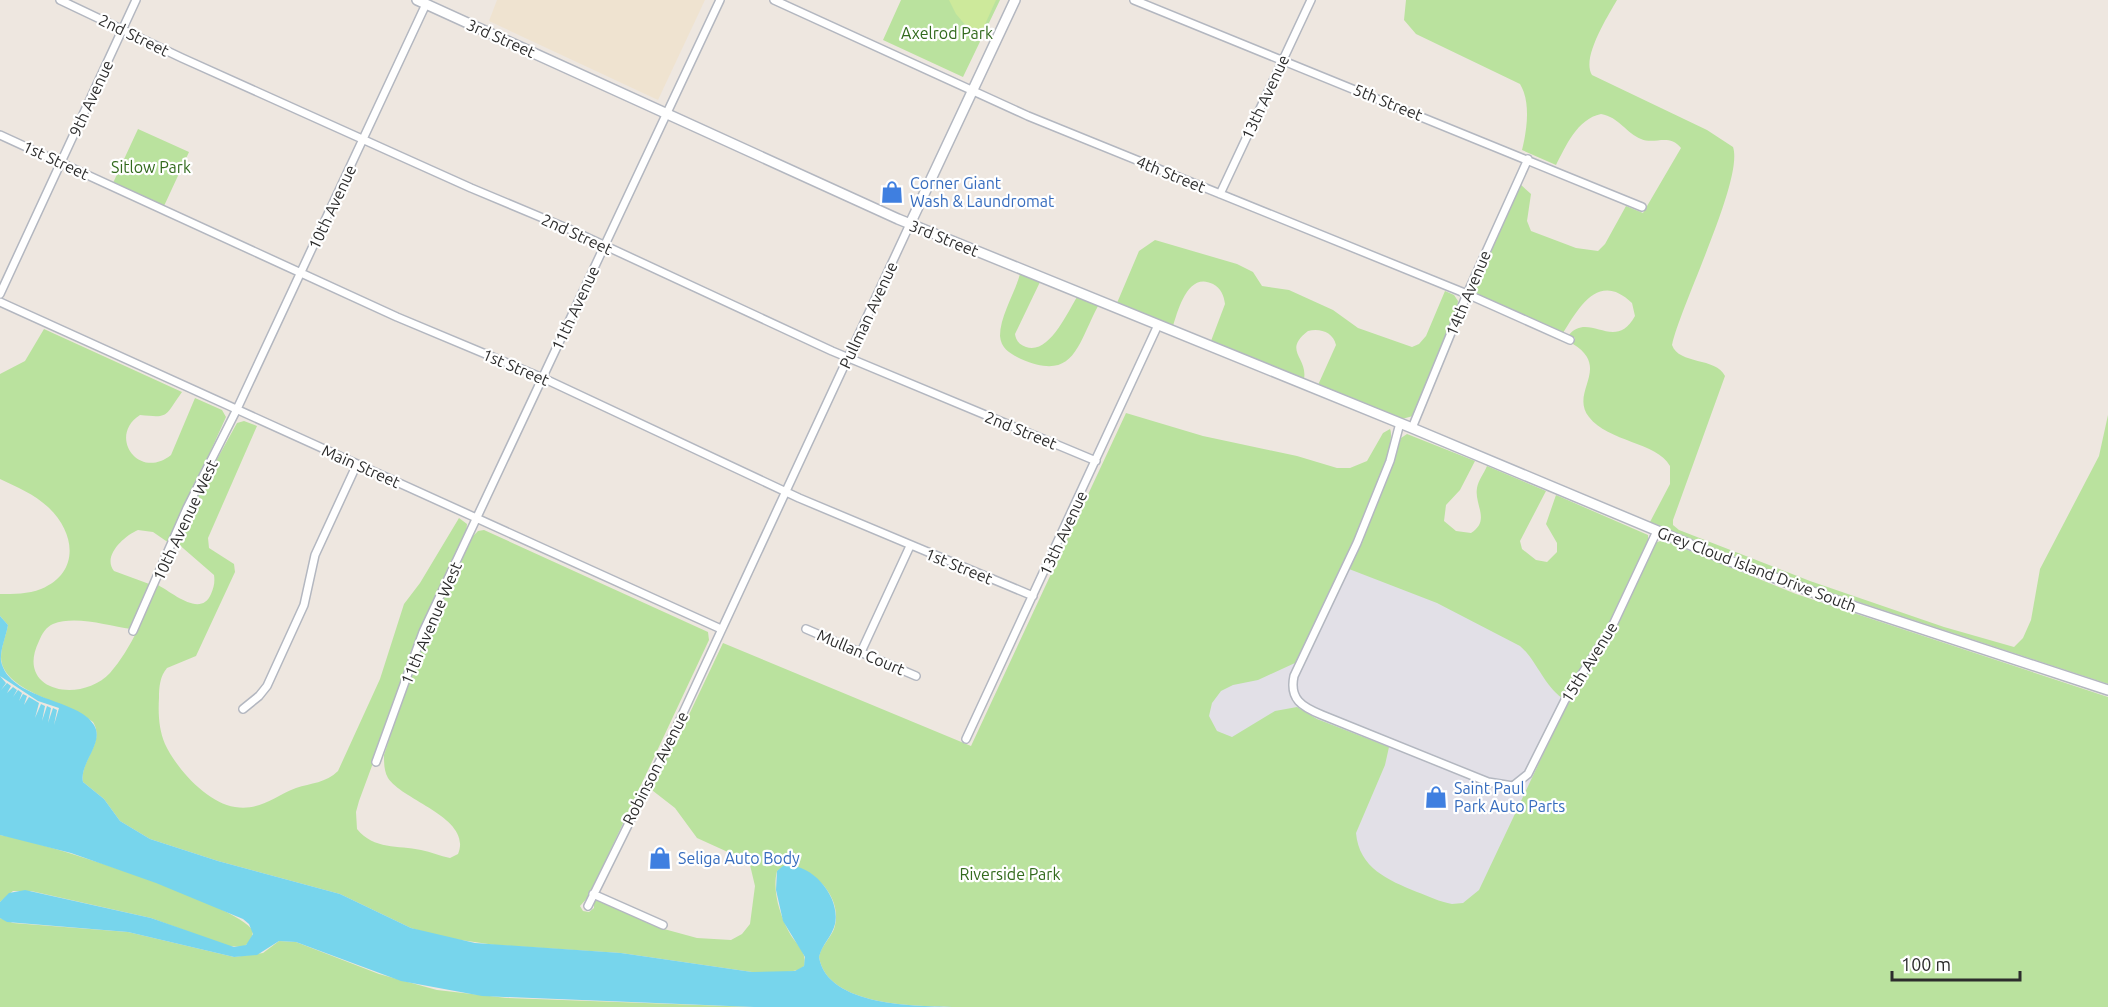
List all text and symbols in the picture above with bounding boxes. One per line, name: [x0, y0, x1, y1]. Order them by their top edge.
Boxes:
street label: 2nd Street: [96, 10, 173, 60]
street label: 3rd Street: [464, 15, 539, 61]
park label: Axelrod Park: [901, 24, 993, 42]
street label: 13th Avenue: [1238, 52, 1292, 142]
street label: 9th Avenue: [66, 57, 116, 139]
street label: 5th Street: [1351, 80, 1426, 124]
street label: 1st Street: [20, 137, 92, 183]
street label: 4th Street: [1134, 152, 1209, 196]
park label: Sitlow Park: [111, 158, 191, 176]
street label: 10th Avenue: [305, 162, 359, 252]
place label: Corner Giant Wash & Laundromat: [910, 174, 1055, 210]
shop icon: Corner Giant Wash & Laundromat: [879, 179, 905, 205]
street label: 2nd Street: [539, 210, 616, 258]
street label: 3rd Street: [907, 216, 982, 260]
street label: 14th Avenue: [1442, 248, 1494, 338]
street label: Pullman Avenue: [835, 259, 901, 371]
street label: 11th Avenue: [548, 263, 602, 353]
street label: 1st Street: [480, 345, 553, 389]
street label: 2nd Street: [982, 407, 1060, 453]
street label: Main Street: [319, 441, 403, 491]
street label: 10th Avenue West: [149, 456, 221, 583]
street label: 13th Avenue: [1036, 488, 1090, 578]
street label: Grey Cloud Island Drive South: [1655, 523, 1859, 615]
street label: 1st Street: [923, 544, 996, 588]
street label: 11th Avenue West: [397, 558, 465, 687]
street label: 15th Avenue: [1557, 619, 1621, 705]
street label: Mullan Court: [815, 626, 908, 679]
street label: Robinson Avenue: [619, 708, 691, 828]
place label: Saint Paul Park Auto Parts: [1454, 779, 1565, 815]
shop icon: Saint Paul Park Auto Parts: [1423, 784, 1449, 810]
shop icon: Seliga Auto Body: [647, 845, 673, 871]
place label: Seliga Auto Body: [678, 849, 800, 867]
park label: Riverside Park: [960, 865, 1061, 883]
scale bar: [1892, 944, 2020, 982]
text: 100 m: [1901, 954, 1951, 974]

